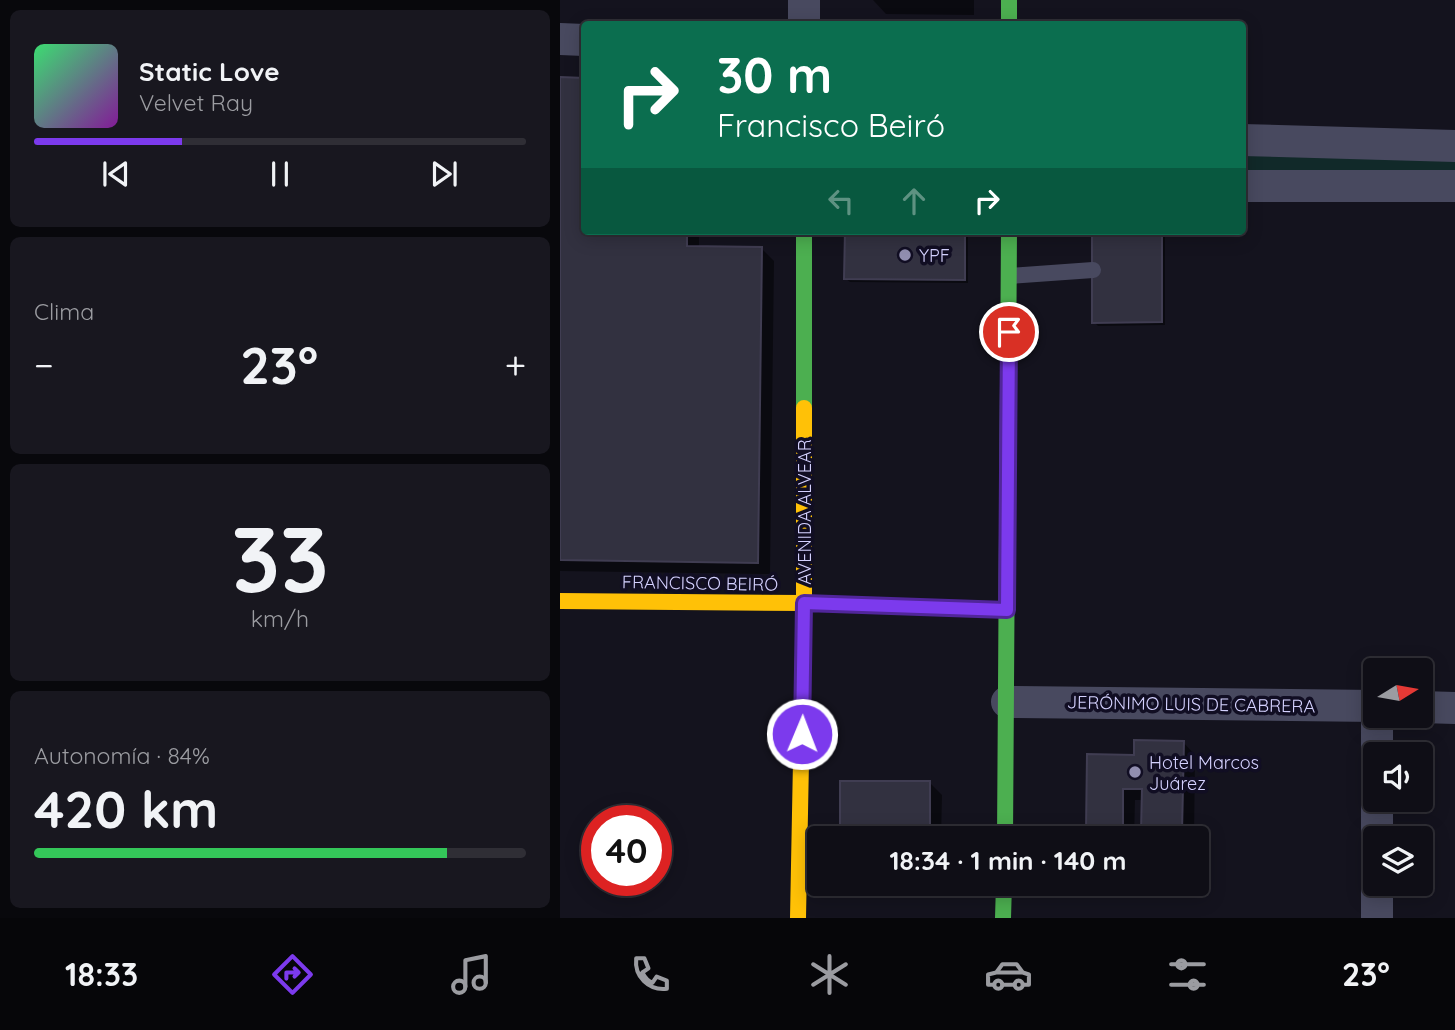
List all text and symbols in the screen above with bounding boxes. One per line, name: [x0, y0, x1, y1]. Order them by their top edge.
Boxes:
text: 30 m: [717, 44, 832, 105]
icon: right: [602, 49, 693, 140]
text: Static Love: [139, 55, 280, 88]
text: Velvet Ray: [139, 88, 253, 117]
text: Francisco Beiró: [717, 105, 945, 145]
icon: previous: [97, 155, 135, 193]
icon: pause: [261, 155, 299, 193]
icon: next: [425, 155, 463, 193]
icon: left: [822, 182, 860, 220]
icon: ahead: [895, 182, 933, 220]
icon: right: [968, 182, 1006, 220]
place label: YPF: [919, 244, 950, 267]
marker: YPF: [897, 247, 913, 263]
text: Clima: [34, 297, 94, 326]
pin: [979, 302, 1039, 362]
icon: arrive: [990, 313, 1028, 351]
text: 23°: [240, 332, 318, 397]
text: −: [34, 341, 54, 389]
text: +: [505, 341, 526, 389]
street label: AVENIDA ALVEAR: [793, 439, 816, 585]
text: 33: [231, 501, 329, 615]
street label: FRANCISCO BEIRÓ: [622, 570, 778, 596]
text: km/h: [251, 604, 309, 633]
north arrow: [1363, 658, 1433, 728]
map controls: [1363, 658, 1433, 896]
street label: JERÓNIMO LUIS DE CABRERA: [1067, 690, 1316, 718]
position arrow: [765, 697, 839, 771]
text: Autonomía · 84%: [34, 741, 210, 770]
button: sound: [1363, 742, 1433, 812]
place label: Hotel Marcos Juárez: [1149, 751, 1259, 795]
marker: Hotel Marcos Juárez: [1127, 764, 1143, 780]
text: 420 km: [34, 776, 218, 841]
speed limit sign: 40: [581, 805, 672, 896]
button: layers: [1363, 826, 1433, 896]
text: 18:34 · 1 min · 140 m: [890, 844, 1127, 877]
icon: directions: [268, 950, 317, 999]
icon: music: [447, 950, 496, 999]
icon: phone: [626, 950, 675, 999]
icon: climate: [805, 950, 854, 999]
icon: car: [984, 950, 1033, 999]
icon: filters: [1163, 950, 1212, 999]
text: 18:33: [65, 954, 138, 994]
text: 23°: [1342, 954, 1390, 994]

